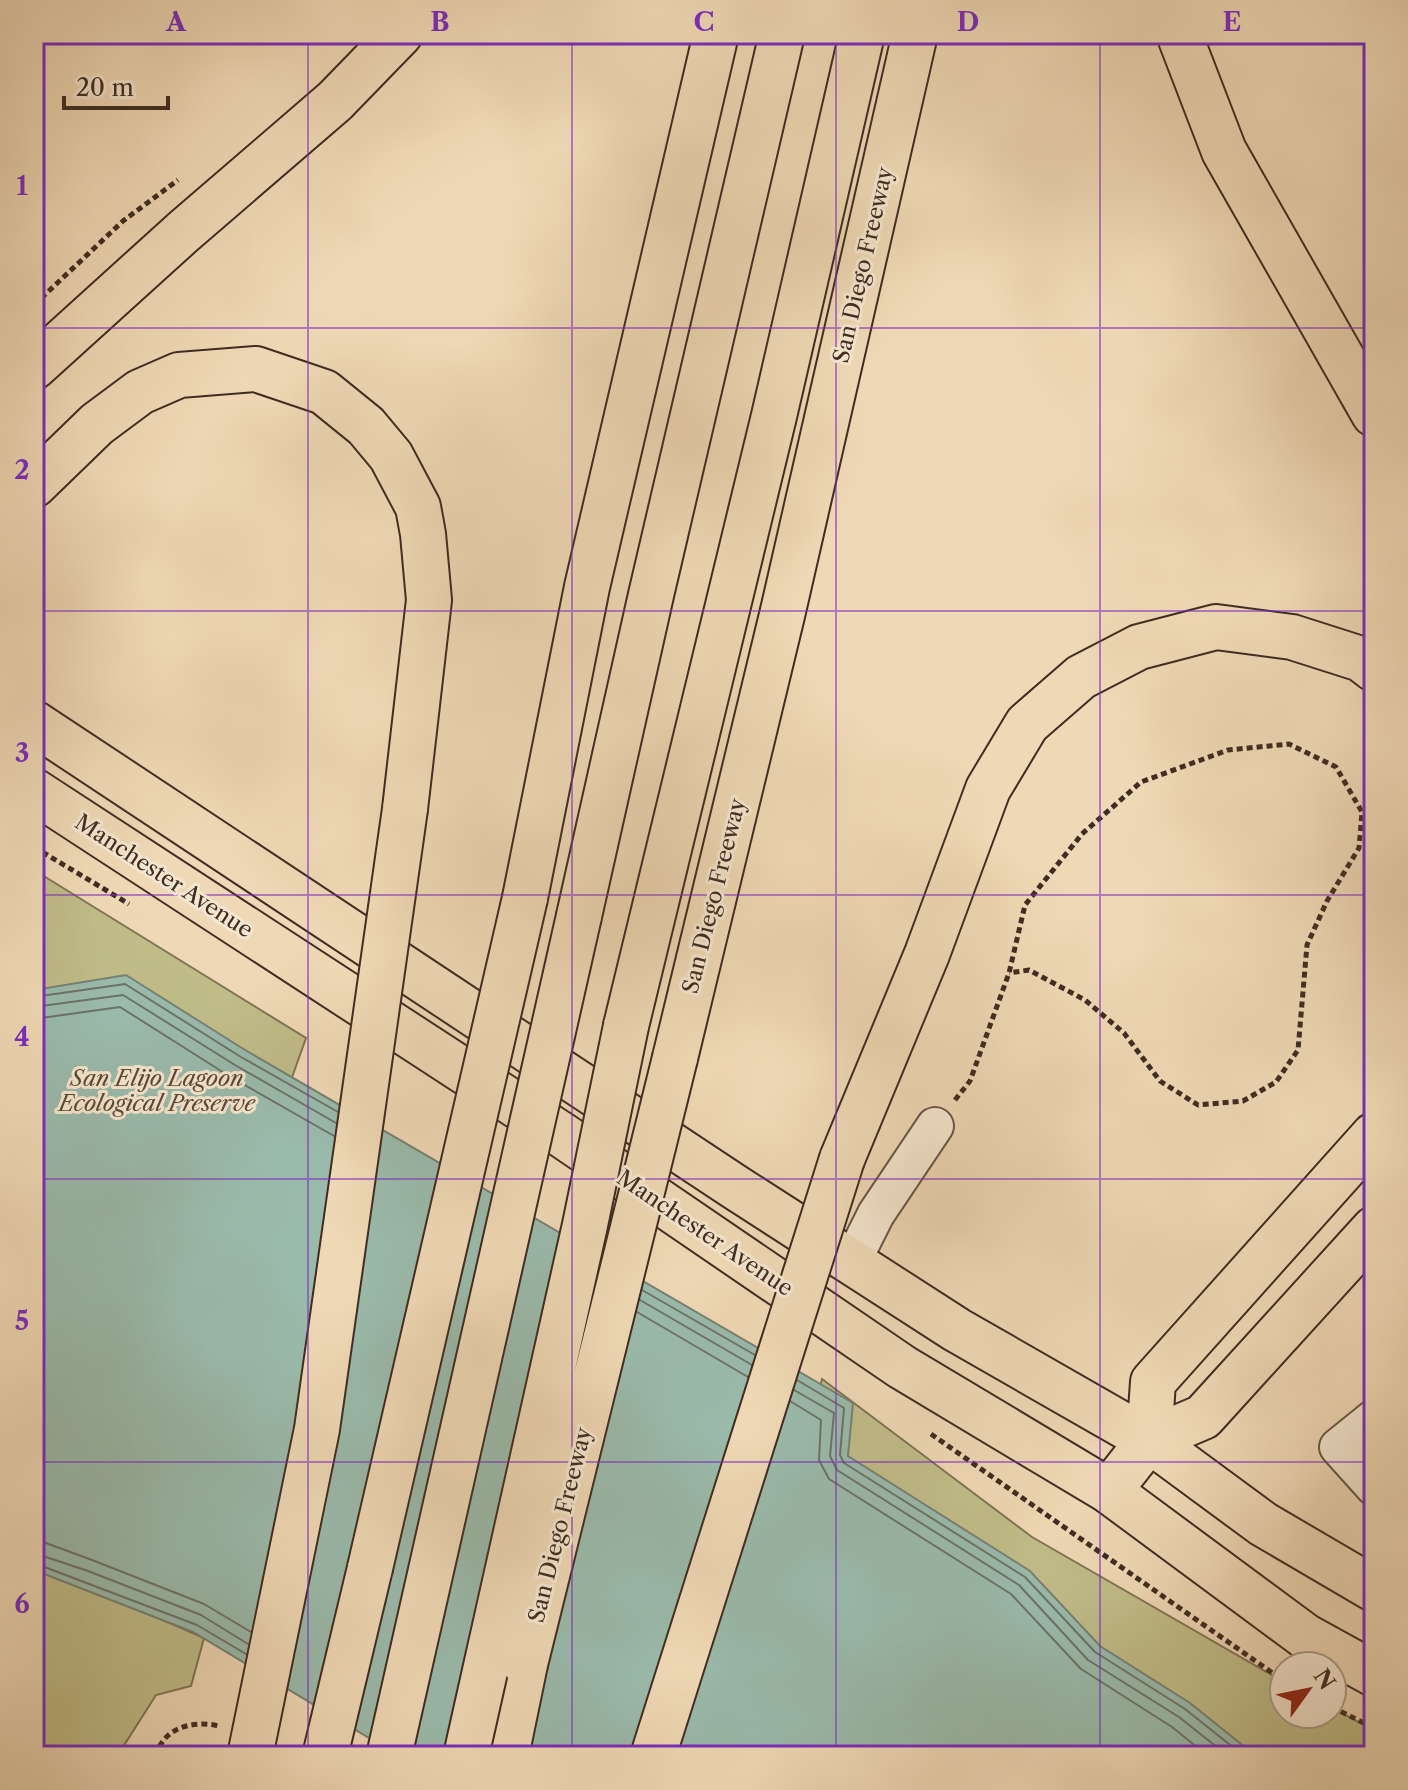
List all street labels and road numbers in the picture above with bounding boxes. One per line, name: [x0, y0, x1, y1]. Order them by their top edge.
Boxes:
street label: San Diego Freeway: [827, 164, 899, 366]
street label: San Diego Freeway: [677, 795, 752, 996]
street label: Manchester Avenue: [70, 808, 258, 944]
street label: Manchester Avenue: [612, 1164, 798, 1302]
street label: San Diego Freeway: [523, 1424, 598, 1625]

